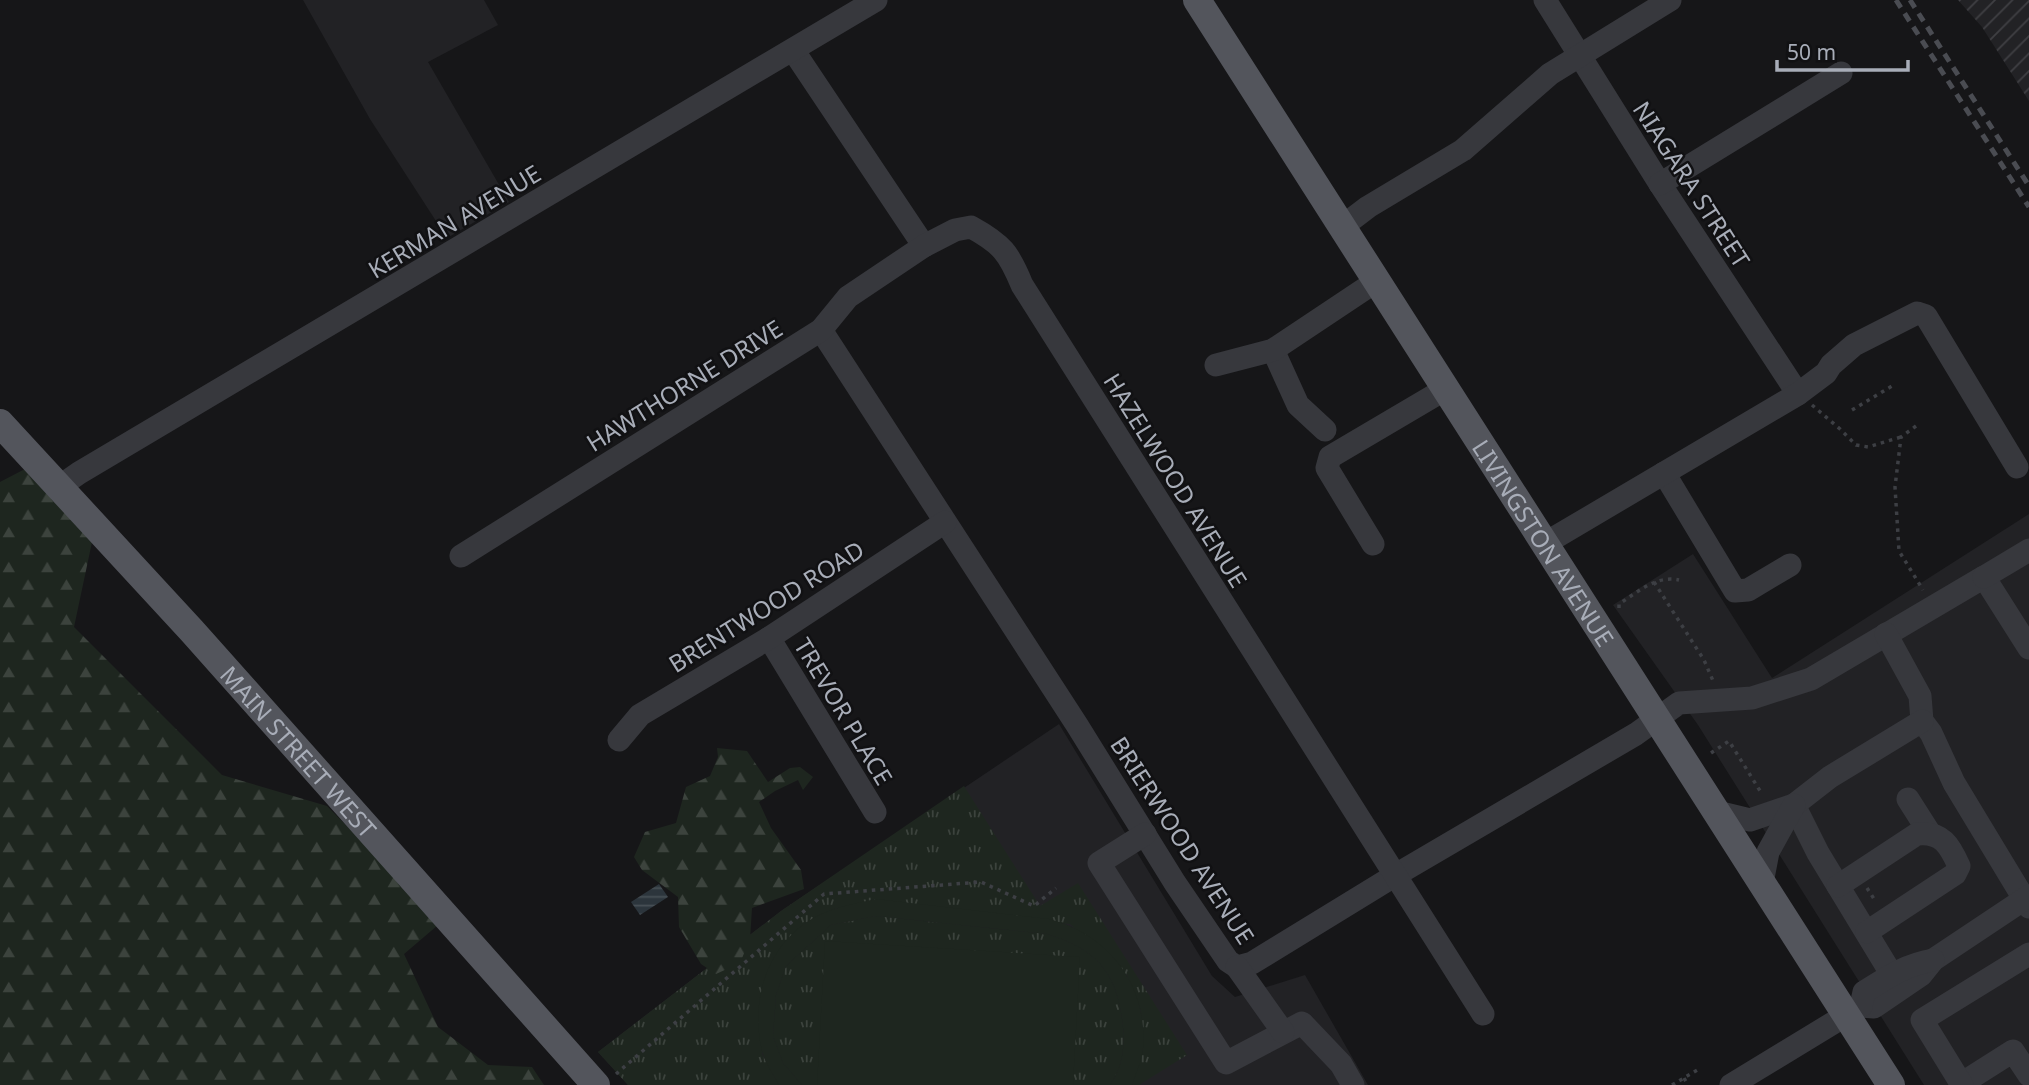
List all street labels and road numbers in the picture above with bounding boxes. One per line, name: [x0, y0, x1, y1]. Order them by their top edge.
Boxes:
street label: NIAGARA STREET: [1626, 94, 1758, 274]
street label: KERMAN AVENUE: [362, 156, 546, 286]
street label: HAWTHORNE DRIVE: [580, 311, 788, 459]
street label: HAZELWOOD AVENUE: [1097, 367, 1255, 593]
street label: LIVINGSTON AVENUE: [1466, 433, 1622, 652]
street label: BRENTWOOD ROAD: [662, 532, 870, 680]
street label: TREVOR PLACE: [787, 631, 901, 791]
street label: MAIN STREET WEST: [214, 658, 385, 845]
street label: BRIERWOOD AVENUE: [1103, 730, 1263, 950]

